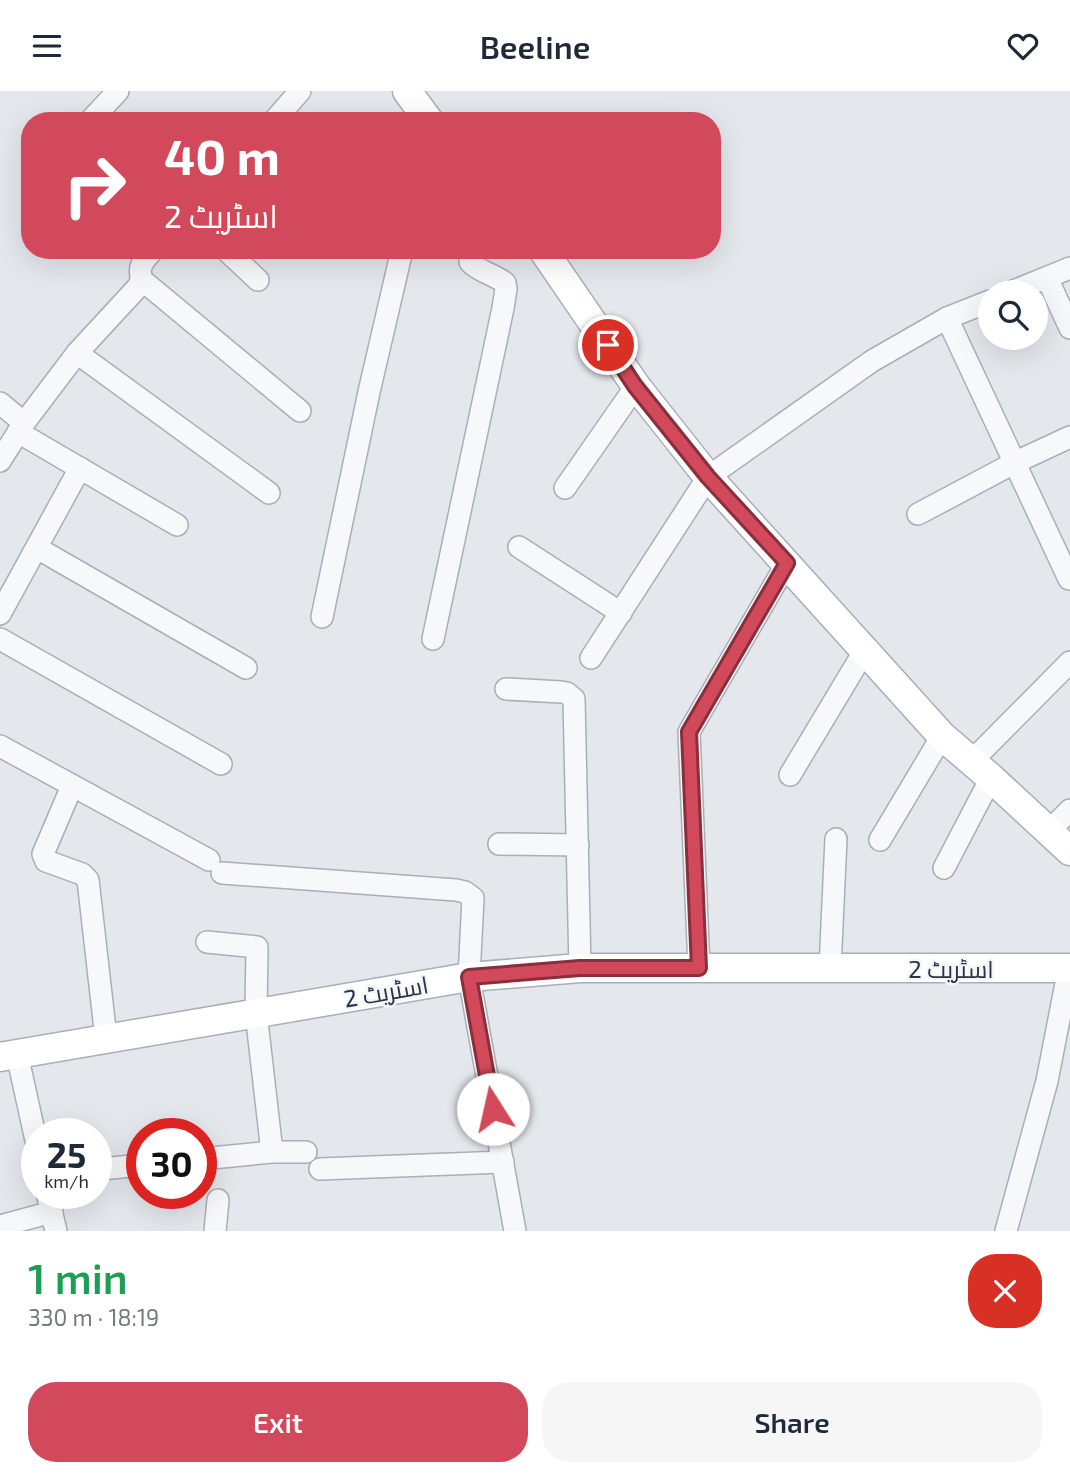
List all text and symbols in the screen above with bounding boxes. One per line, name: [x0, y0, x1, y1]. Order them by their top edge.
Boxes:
icon: menu: [28, 27, 66, 65]
text: Beeline: [480, 27, 590, 65]
icon: heart: [1004, 27, 1042, 65]
text: 40 m: [164, 126, 280, 185]
icon: right: [49, 140, 140, 231]
text: اسٹریٹ 2: [164, 196, 278, 234]
map controls: [978, 280, 1048, 350]
button: search: [978, 280, 1048, 350]
pin: [578, 315, 638, 375]
icon: arrive: [589, 326, 627, 364]
street label: اسٹریٹ 2: [908, 954, 994, 983]
street label: اسٹریٹ 2: [341, 969, 431, 1013]
position arrow: [456, 1072, 530, 1146]
speed limit sign: 30: [126, 1118, 217, 1209]
text: 25: [47, 1133, 86, 1175]
text: km/h: [44, 1170, 89, 1192]
text: 1 min: [28, 1252, 128, 1302]
button: close: [968, 1254, 1042, 1328]
text: 330 m · 18:19: [28, 1303, 159, 1331]
button: Exit: [28, 1382, 528, 1462]
button: Share: [542, 1382, 1042, 1462]

